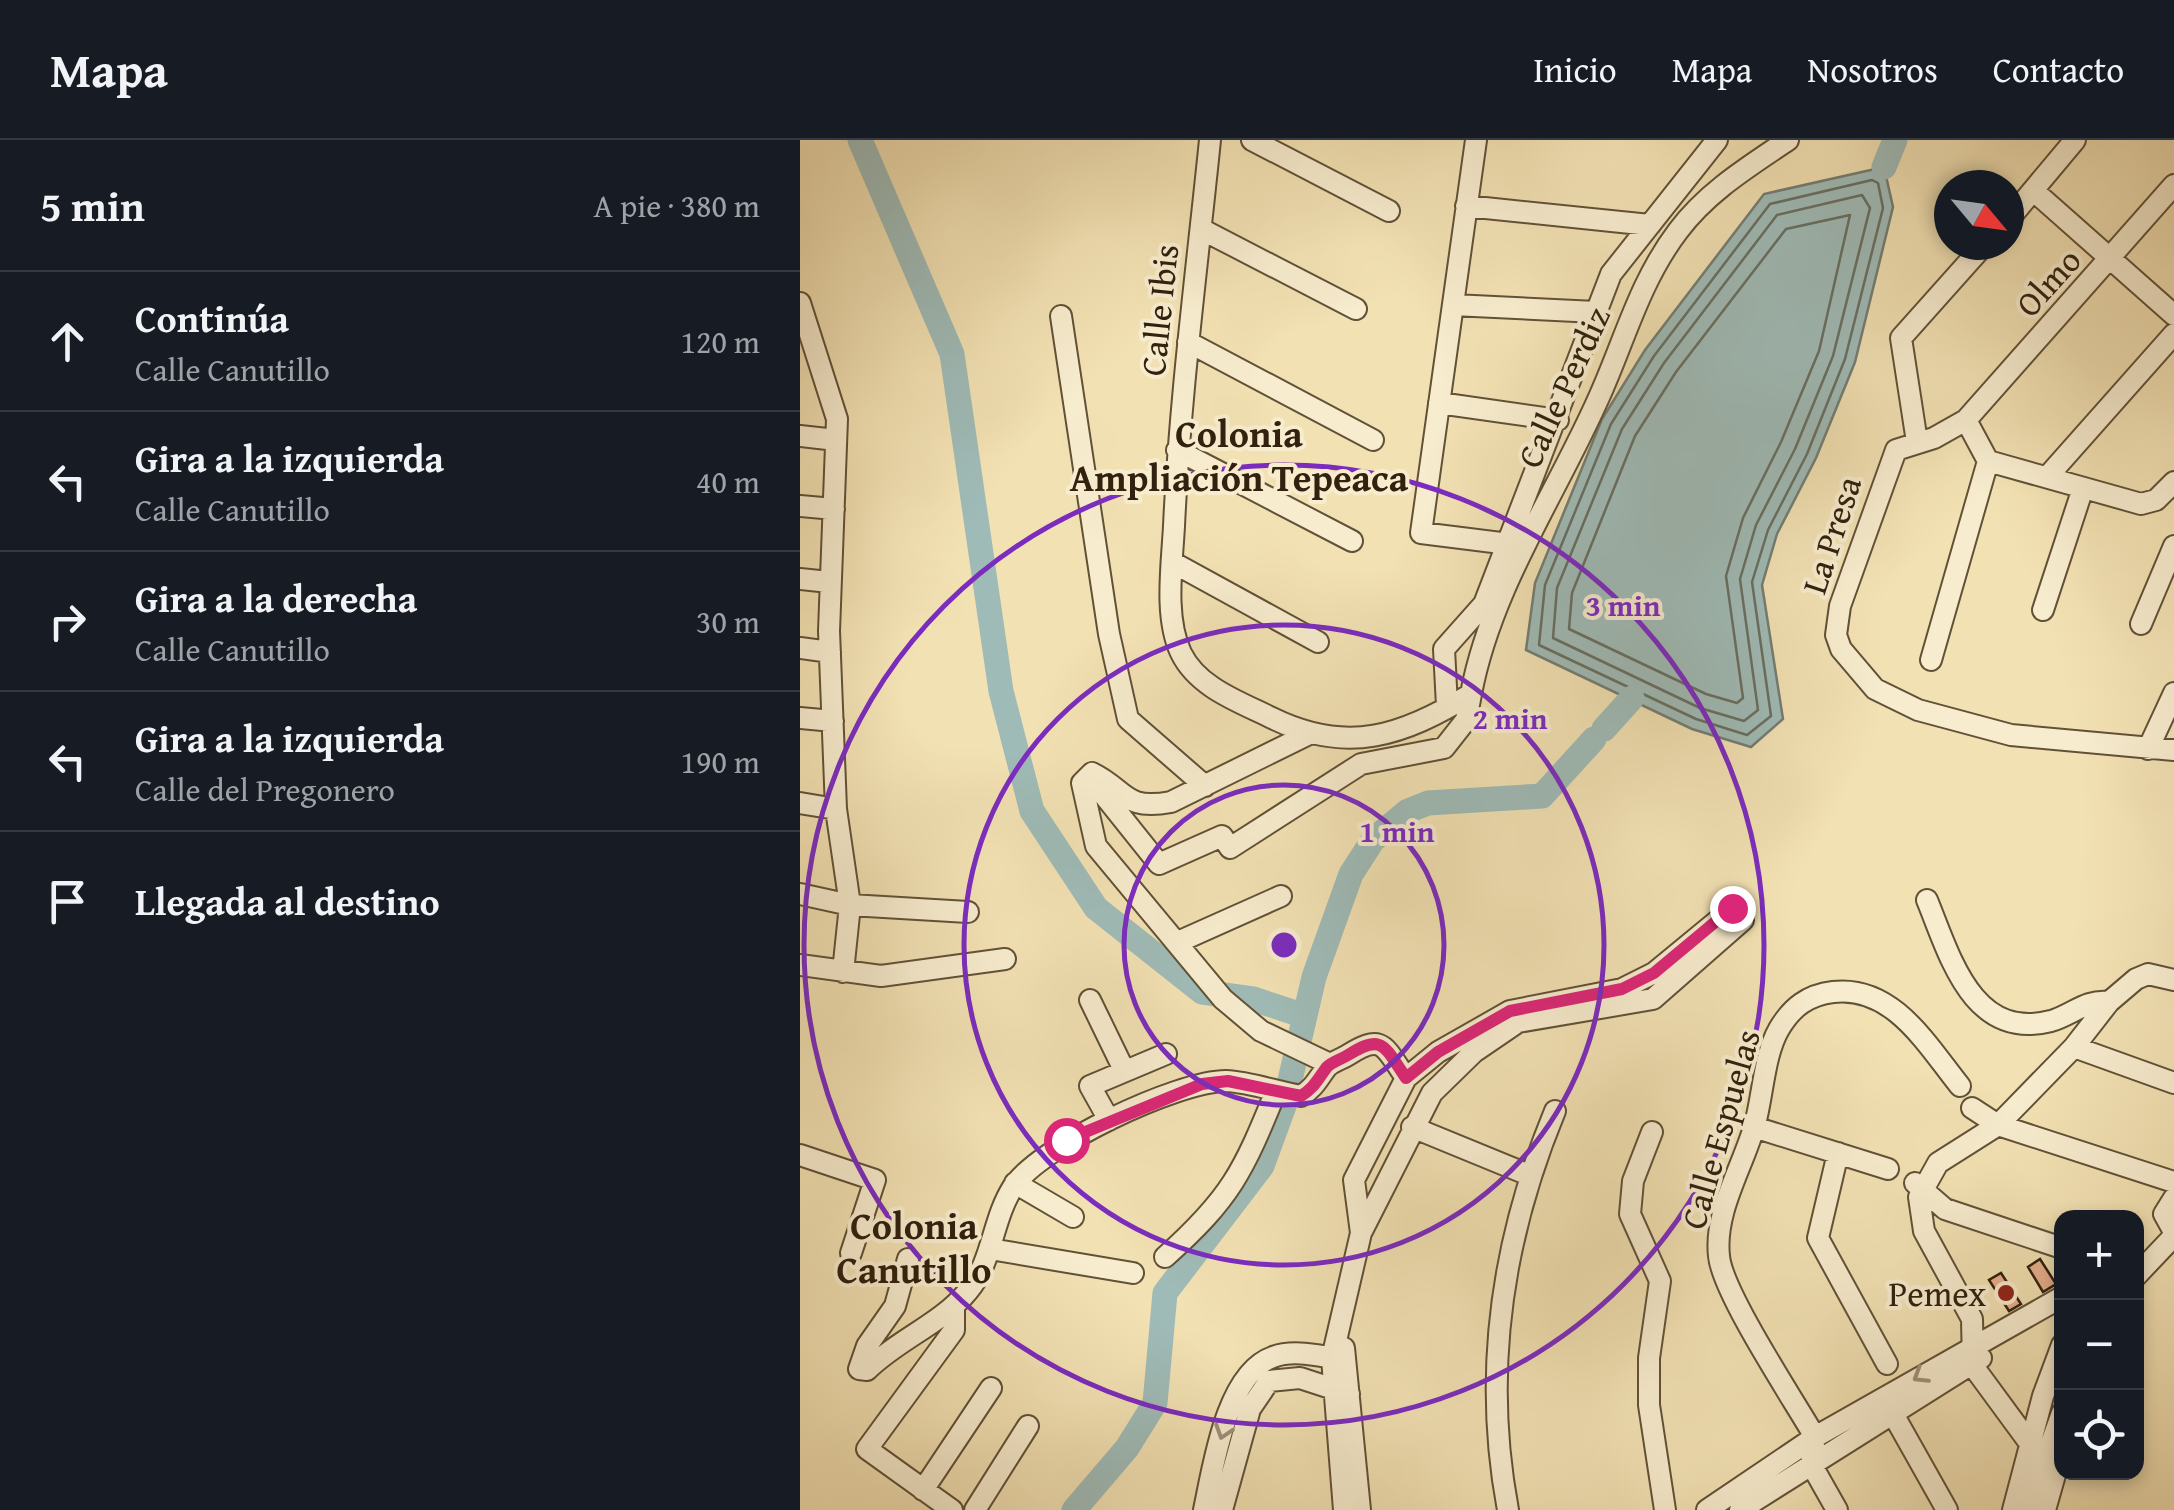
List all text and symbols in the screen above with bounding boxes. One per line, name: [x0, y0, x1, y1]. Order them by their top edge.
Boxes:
text: Mapa: [50, 34, 168, 105]
text: Inicio: [1533, 44, 1617, 95]
text: Mapa: [1672, 44, 1752, 95]
text: Nosotros: [1807, 44, 1938, 95]
text: Contacto: [1993, 44, 2124, 95]
north arrow: [1934, 170, 2024, 260]
text: 5 min: [40, 175, 145, 236]
text: A pie · 380 m: [593, 182, 760, 229]
street label: Olmo: [2003, 236, 2093, 328]
street label: Calle Ibis: [1127, 242, 1191, 378]
text: Continúa: [135, 290, 289, 346]
street label: Calle Perdiz: [1503, 298, 1623, 476]
icon: ahead: [40, 314, 95, 369]
text: 120 m: [681, 318, 760, 365]
text: Calle Canutillo: [135, 346, 330, 393]
district label: Colonia Ampliación Tepeaca: [1070, 405, 1409, 505]
text: Gira a la izquierda: [135, 430, 444, 486]
icon: left: [40, 454, 95, 509]
text: 40 m: [696, 458, 760, 505]
street label: La Presa: [1788, 469, 1874, 600]
text: Calle Canutillo: [135, 486, 330, 533]
text: Gira a la derecha: [135, 570, 417, 626]
text: 3 min: [1586, 583, 1661, 627]
icon: right: [40, 594, 95, 649]
text: 30 m: [696, 598, 760, 645]
text: Calle Canutillo: [135, 626, 330, 673]
text: 2 min: [1473, 696, 1548, 740]
text: Gira a la izquierda: [135, 710, 444, 766]
icon: left: [40, 734, 95, 789]
text: 190 m: [681, 738, 760, 785]
text: Calle del Pregonero: [135, 766, 395, 813]
text: 1 min: [1360, 809, 1435, 853]
text: Llegada al destino: [135, 873, 440, 929]
icon: arrive: [40, 874, 95, 929]
route end: [1710, 886, 1756, 932]
centre of rings: [1266, 927, 1302, 963]
street label: Calle Espuelas: [1667, 1023, 1773, 1235]
route start: [1044, 1118, 1090, 1164]
district label: Colonia Canutillo: [836, 1197, 992, 1297]
map controls: [2054, 1210, 2144, 1480]
button: +: [2054, 1210, 2144, 1300]
place label: Pemex: [1888, 1268, 1986, 1319]
marker: Pemex: [1995, 1282, 2017, 1304]
button: −: [2054, 1300, 2144, 1390]
one-way arrow: [1913, 1364, 1931, 1383]
button: locate: [2054, 1390, 2144, 1480]
one-way arrow: [1214, 1423, 1234, 1440]

